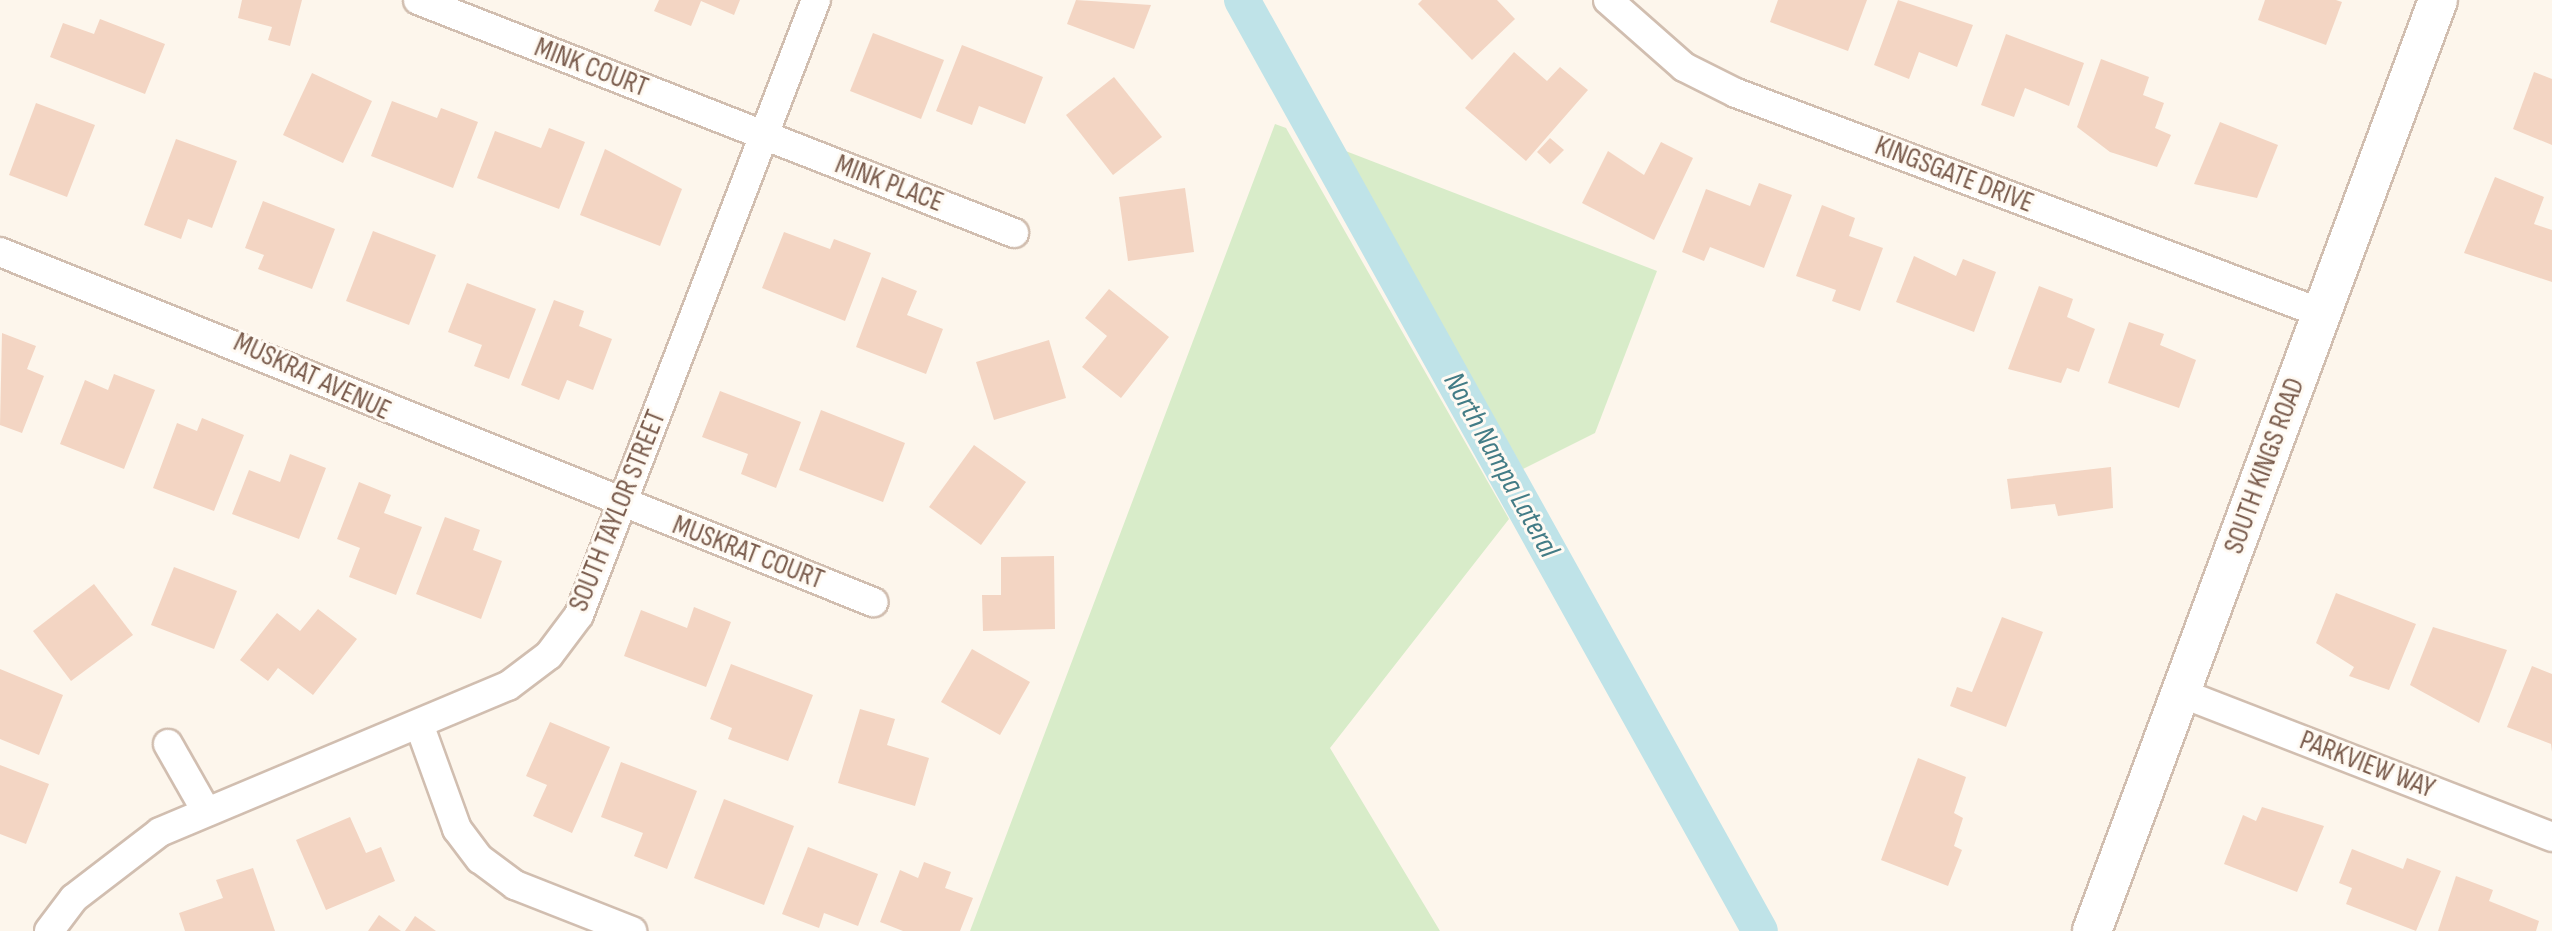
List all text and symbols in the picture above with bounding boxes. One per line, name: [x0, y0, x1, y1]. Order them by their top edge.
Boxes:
street label: MINK COURT: [530, 31, 652, 105]
street label: KINGSGATE DRIVE: [1870, 129, 2038, 221]
street label: MINK PLACE: [830, 148, 948, 220]
street label: MUSKRAT AVENUE: [228, 326, 396, 428]
water label: North Nampa Lateral: [1435, 366, 1567, 564]
street label: SOUTH KINGS ROAD: [2218, 374, 2312, 558]
street label: SOUTH TAYLOR STREET: [562, 406, 674, 616]
street label: MUSKRAT COURT: [668, 509, 828, 597]
street label: PARKVIEW WAY: [2295, 724, 2439, 806]

